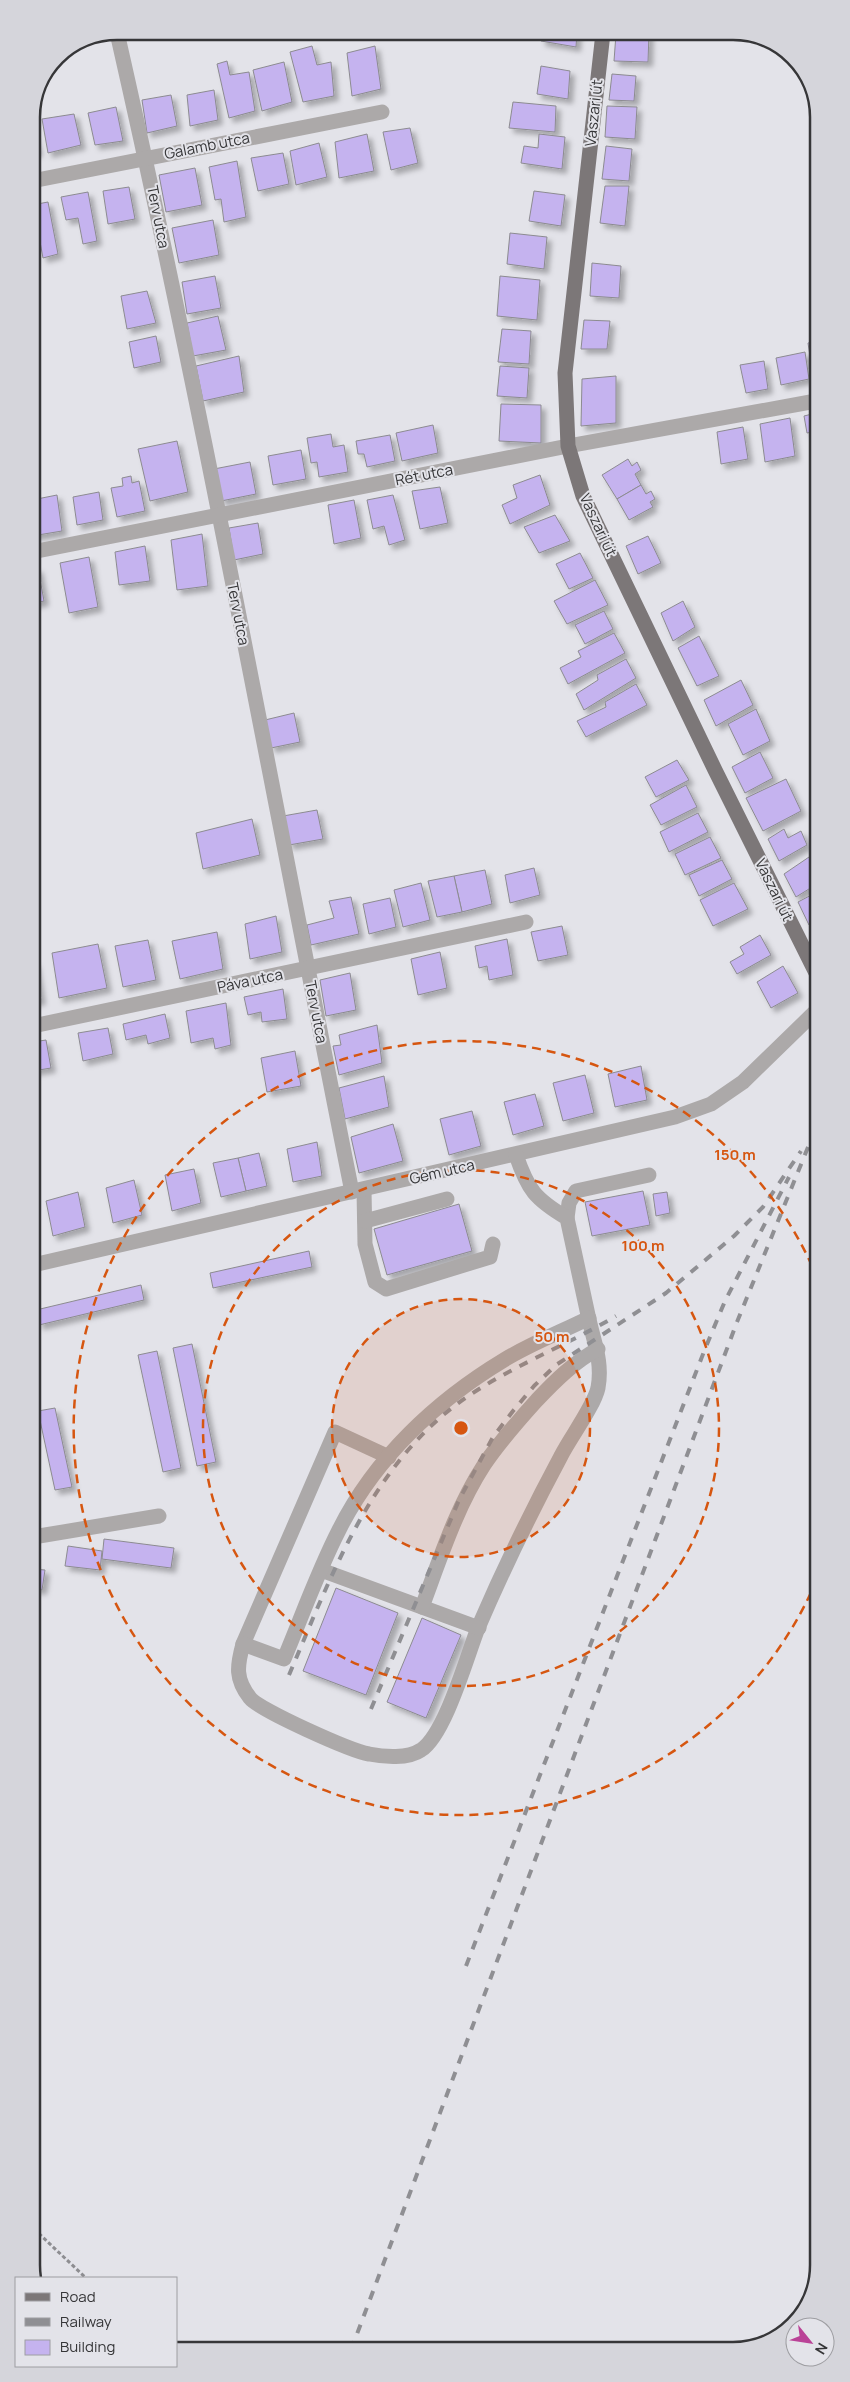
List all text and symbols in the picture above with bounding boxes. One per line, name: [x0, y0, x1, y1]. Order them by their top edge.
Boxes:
street label: Vaszari út: [580, 78, 607, 147]
street label: Galamb utca: [162, 127, 251, 164]
street label: Terv utca: [142, 184, 175, 250]
street label: Rét utca: [393, 459, 455, 490]
street label: Vaszari út: [575, 490, 622, 560]
street label: Terv utca: [222, 581, 255, 647]
street label: Vaszari út: [750, 855, 799, 925]
street label: Páva utca: [215, 963, 285, 998]
street label: Terv utca: [300, 979, 333, 1045]
text: 150 m: [714, 1144, 756, 1165]
street label: Gém utca: [407, 1154, 476, 1189]
text: 100 m: [622, 1235, 664, 1256]
text: 50 m: [534, 1326, 570, 1347]
centre of rings: [452, 1419, 470, 1437]
legend: [15, 2277, 178, 2367]
text: Road: [60, 2286, 96, 2307]
text: Railway: [60, 2311, 112, 2332]
north arrow: [785, 2317, 835, 2367]
text: Building: [60, 2336, 115, 2357]
text: N: [811, 2340, 832, 2358]

